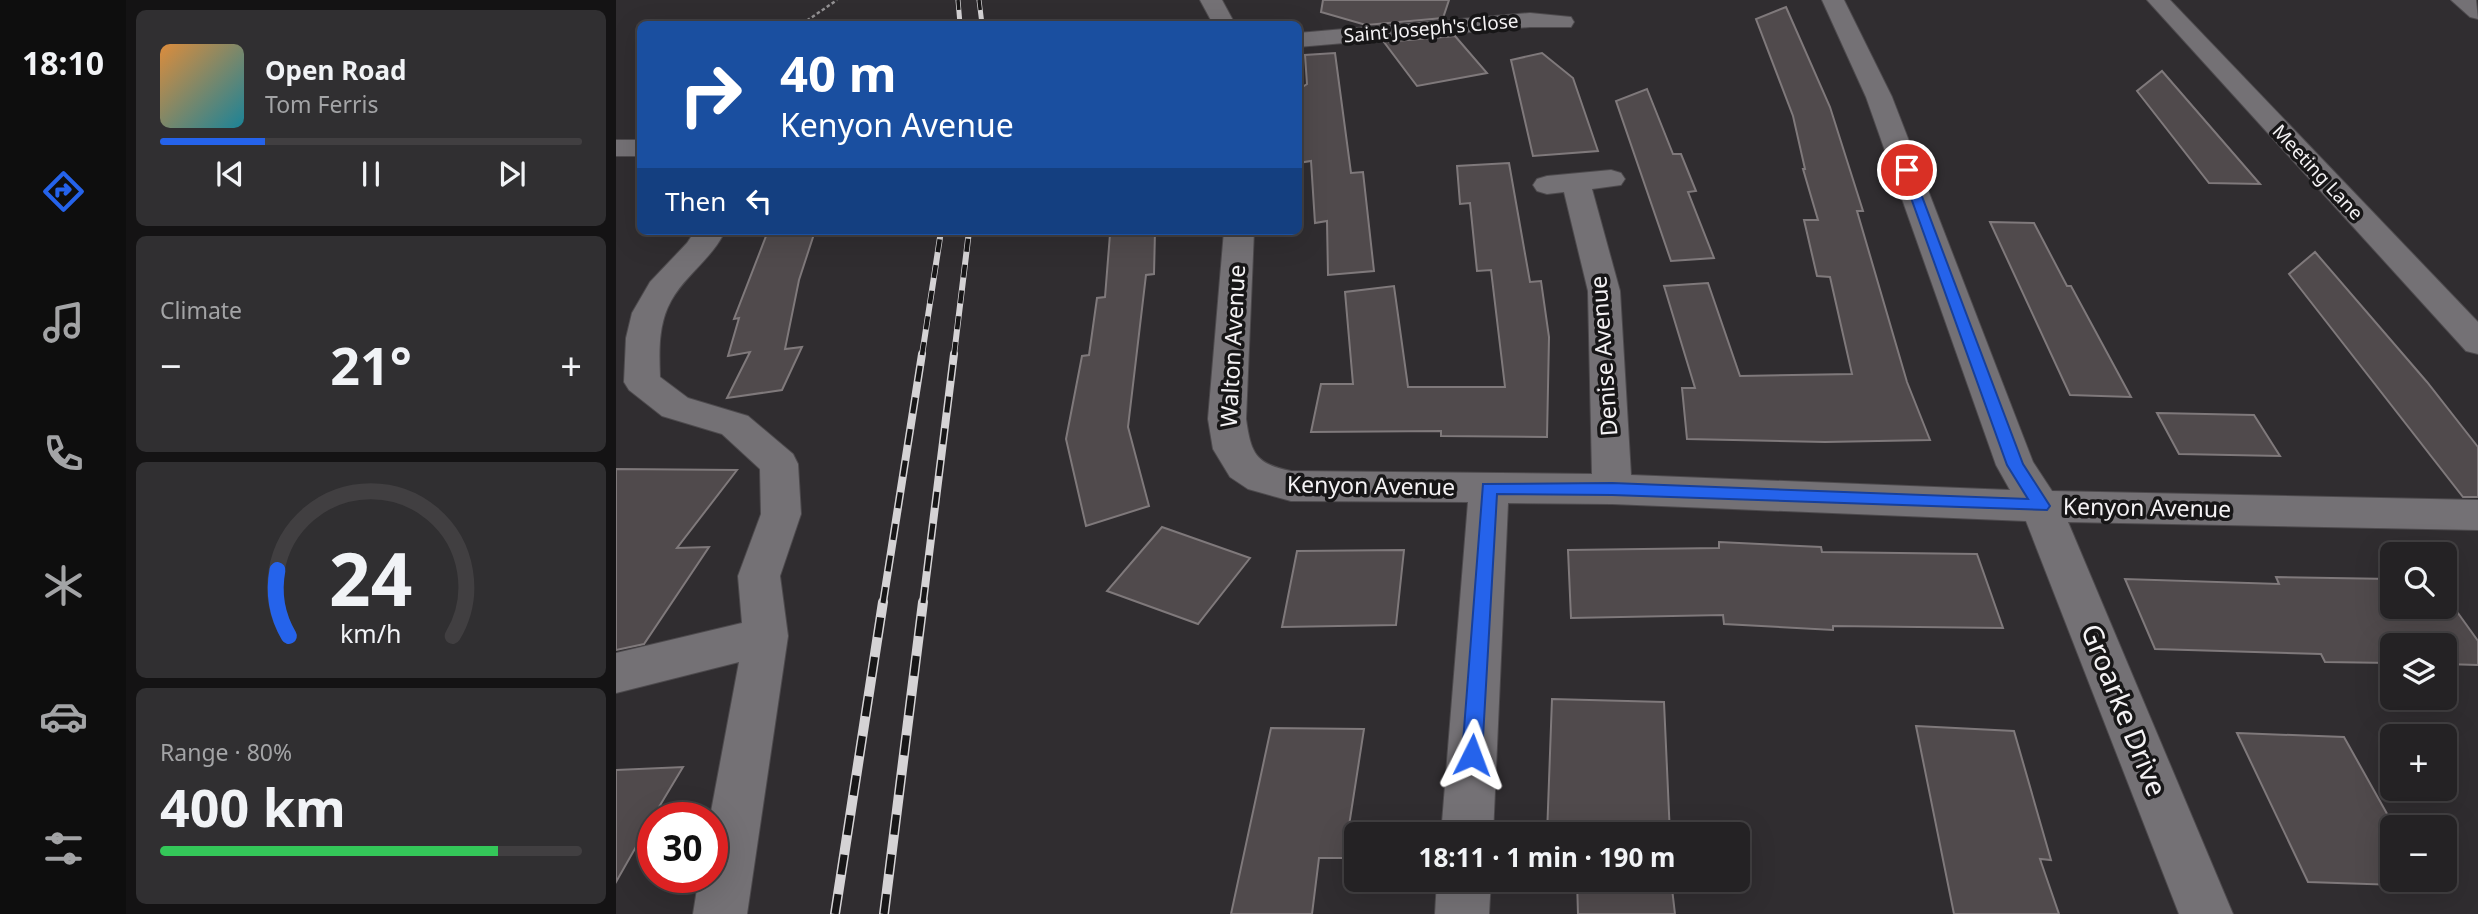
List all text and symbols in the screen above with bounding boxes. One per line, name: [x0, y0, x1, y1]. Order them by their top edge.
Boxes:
street label: Saint Joseph's Close: [1343, 7, 1519, 49]
text: 40 m: [780, 40, 897, 106]
text: 18:10: [22, 41, 104, 84]
icon: right: [665, 49, 756, 140]
text: Open Road: [265, 52, 407, 88]
text: Tom Ferris: [265, 88, 378, 120]
text: Kenyon Avenue: [780, 103, 1014, 146]
street label: Meeting Lane: [2267, 119, 2369, 225]
pin: [1877, 140, 1937, 200]
icon: arrive: [1888, 151, 1926, 189]
icon: previous: [211, 155, 249, 193]
icon: pause: [352, 155, 390, 193]
icon: next: [493, 155, 531, 193]
icon: directions: [39, 167, 88, 216]
icon: left: [740, 182, 778, 220]
text: Then: [665, 183, 726, 219]
street label: Walton Avenue: [1212, 264, 1252, 428]
street label: Denise Avenue: [1581, 275, 1625, 437]
text: Climate: [160, 294, 242, 326]
icon: music: [39, 298, 88, 347]
text: 21°: [330, 329, 412, 400]
text: −: [160, 339, 182, 391]
text: +: [560, 339, 582, 391]
icon: phone: [39, 429, 88, 478]
street label: Kenyon Avenue: [1287, 468, 1455, 502]
street label: Kenyon Avenue: [2063, 490, 2231, 524]
text: 24: [329, 528, 413, 627]
map controls: [2380, 542, 2457, 892]
button: search: [2380, 542, 2457, 619]
icon: climate: [39, 561, 88, 610]
text: km/h: [340, 616, 402, 650]
street label: Groarke Drive: [2073, 618, 2177, 802]
button: layers: [2380, 633, 2457, 710]
icon: car: [39, 692, 88, 741]
position arrow: [1435, 718, 1509, 792]
button: +: [2380, 724, 2457, 801]
text: Range · 80%: [160, 736, 292, 768]
text: 400 km: [160, 771, 346, 842]
speed limit sign: 30: [637, 802, 728, 893]
button: −: [2380, 815, 2457, 892]
icon: filters: [39, 824, 88, 873]
text: 18:11 · 1 min · 190 m: [1419, 839, 1675, 875]

